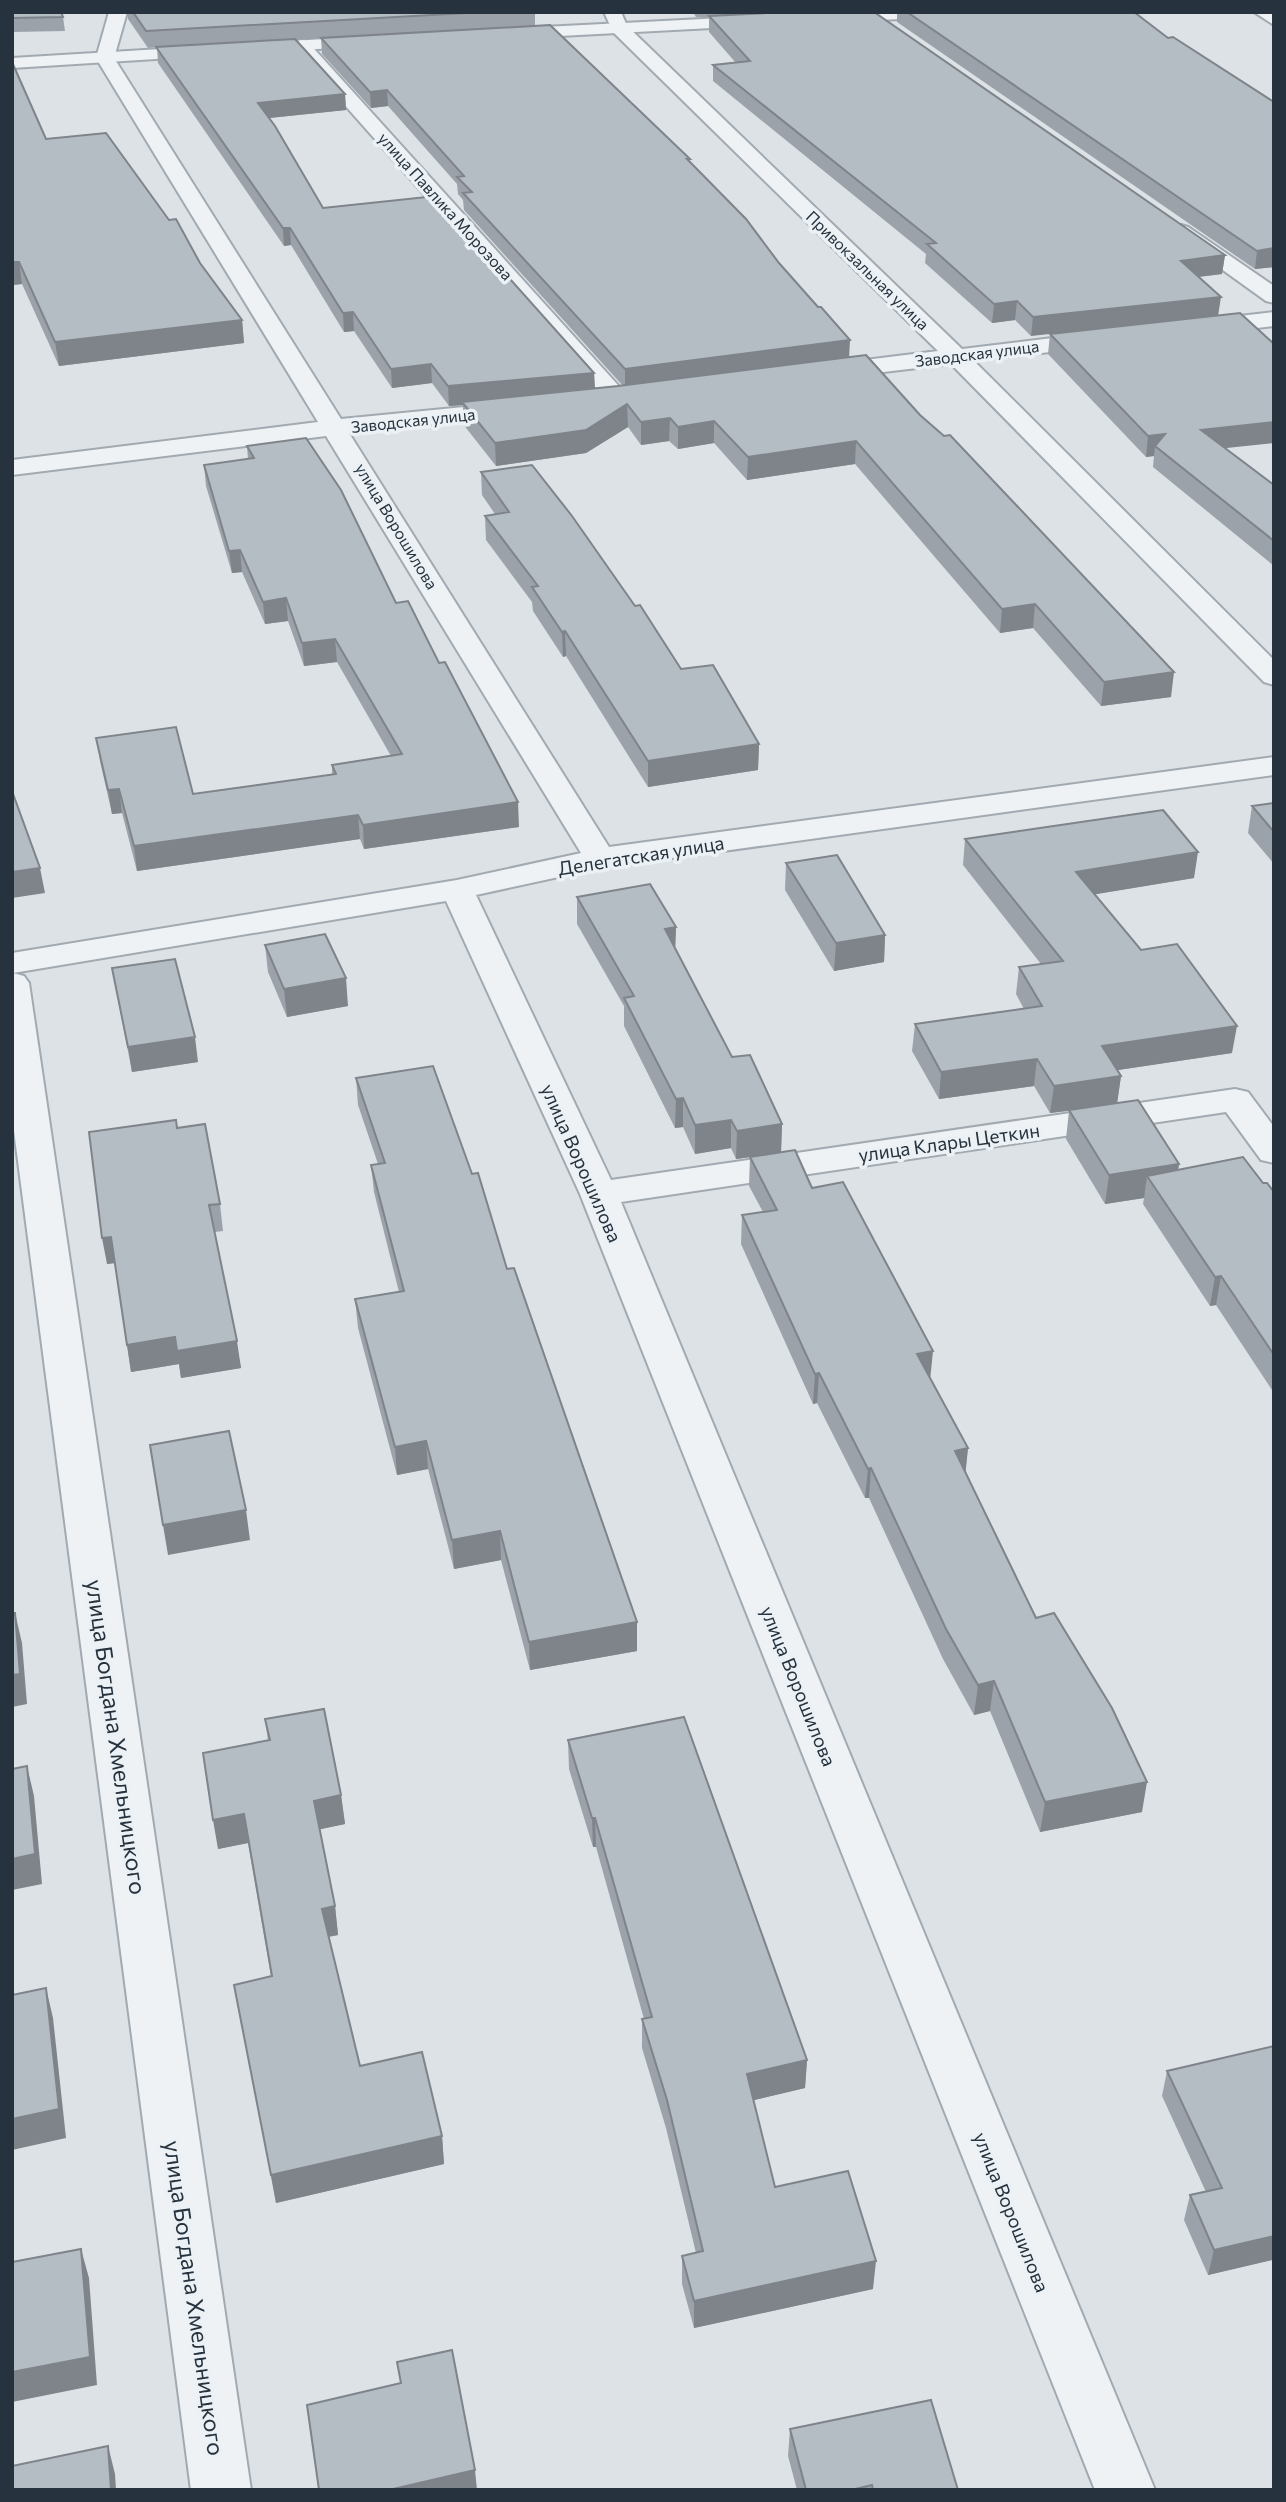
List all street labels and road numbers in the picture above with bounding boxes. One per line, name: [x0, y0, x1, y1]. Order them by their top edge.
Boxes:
street label: улица Павлика Морозова: [375, 128, 517, 284]
street label: Привокзальная улица: [803, 206, 933, 334]
street label: Заводская улица: [914, 336, 1040, 370]
street label: Заводская улица: [350, 404, 476, 436]
street label: улица Ворошилова: [352, 460, 442, 592]
street label: Делегатская улица: [556, 831, 726, 879]
street label: улица Ворошилова: [537, 1080, 627, 1246]
street label: улица Клары Цеткин: [857, 1118, 1041, 1166]
street label: улица Богдана Хмельницкого: [81, 1578, 153, 1896]
street label: улица Ворошилова: [756, 1603, 842, 1769]
street label: улица Ворошилова: [969, 2129, 1055, 2295]
street label: улица Богдана Хмельницкого: [159, 2139, 231, 2457]

